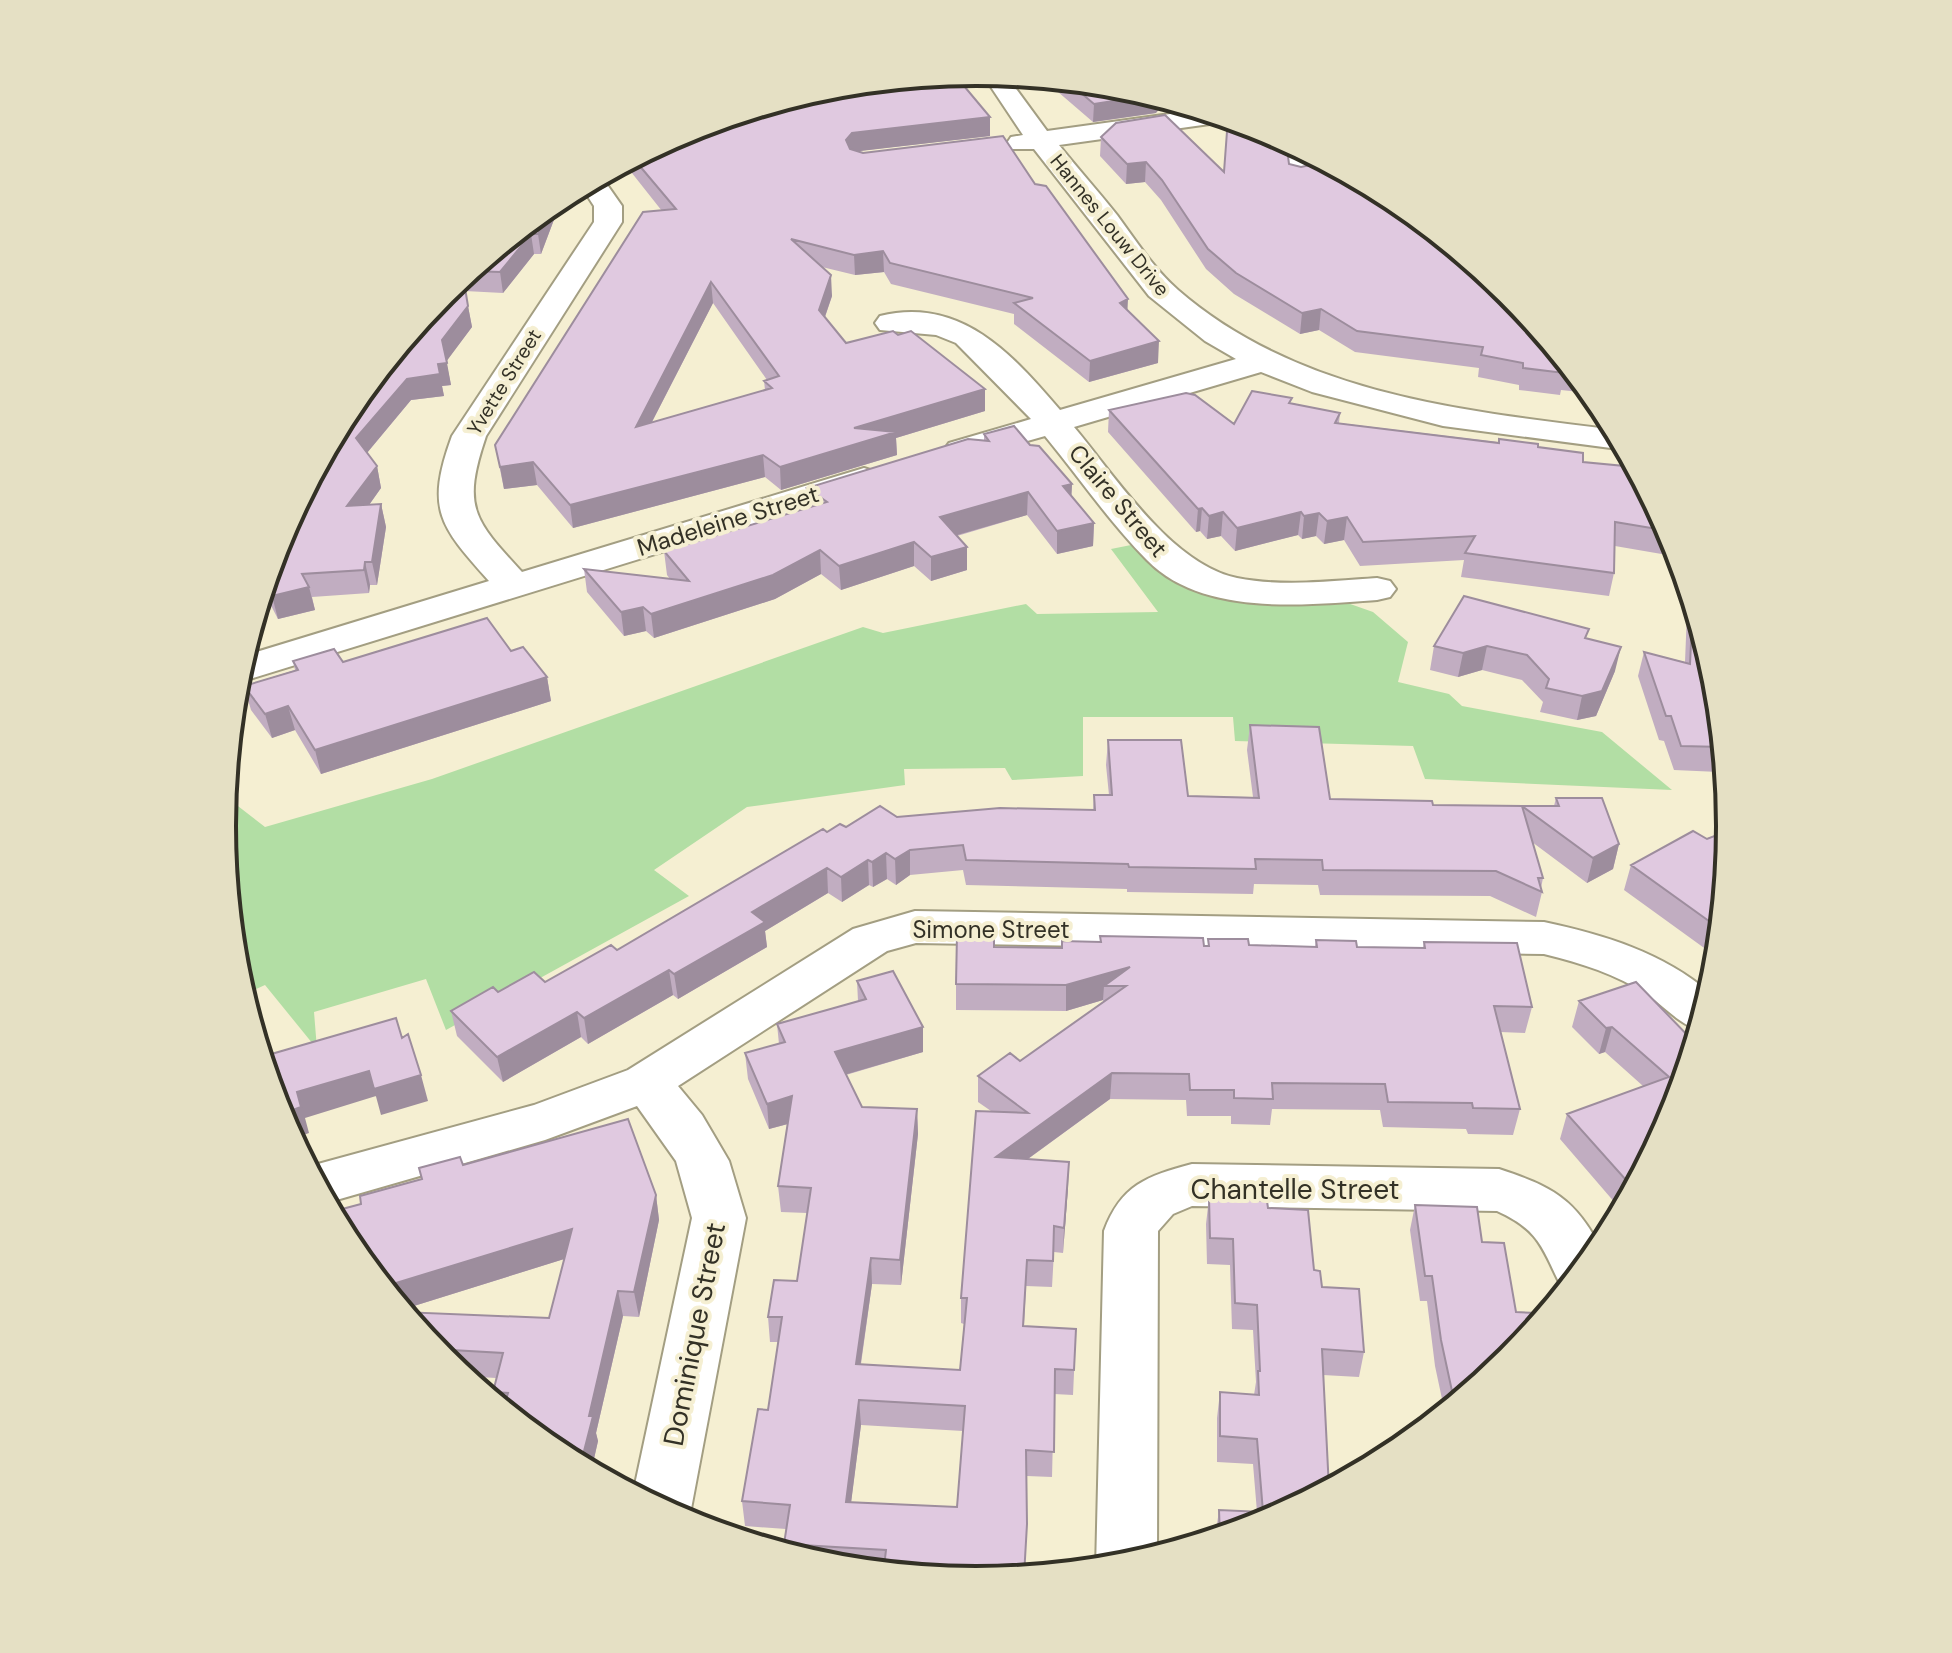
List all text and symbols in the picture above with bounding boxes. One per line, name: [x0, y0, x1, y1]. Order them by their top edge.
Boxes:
street label: Hannes Louw Drive: [1045, 149, 1175, 301]
street label: Yvette Street: [461, 324, 547, 440]
street label: Claire Street: [1062, 438, 1175, 563]
street label: Madeleine Street: [633, 478, 823, 563]
street label: Simone Street: [912, 914, 1070, 945]
street label: Chantelle Street: [1190, 1171, 1400, 1208]
street label: Dominique Street: [655, 1219, 734, 1449]

